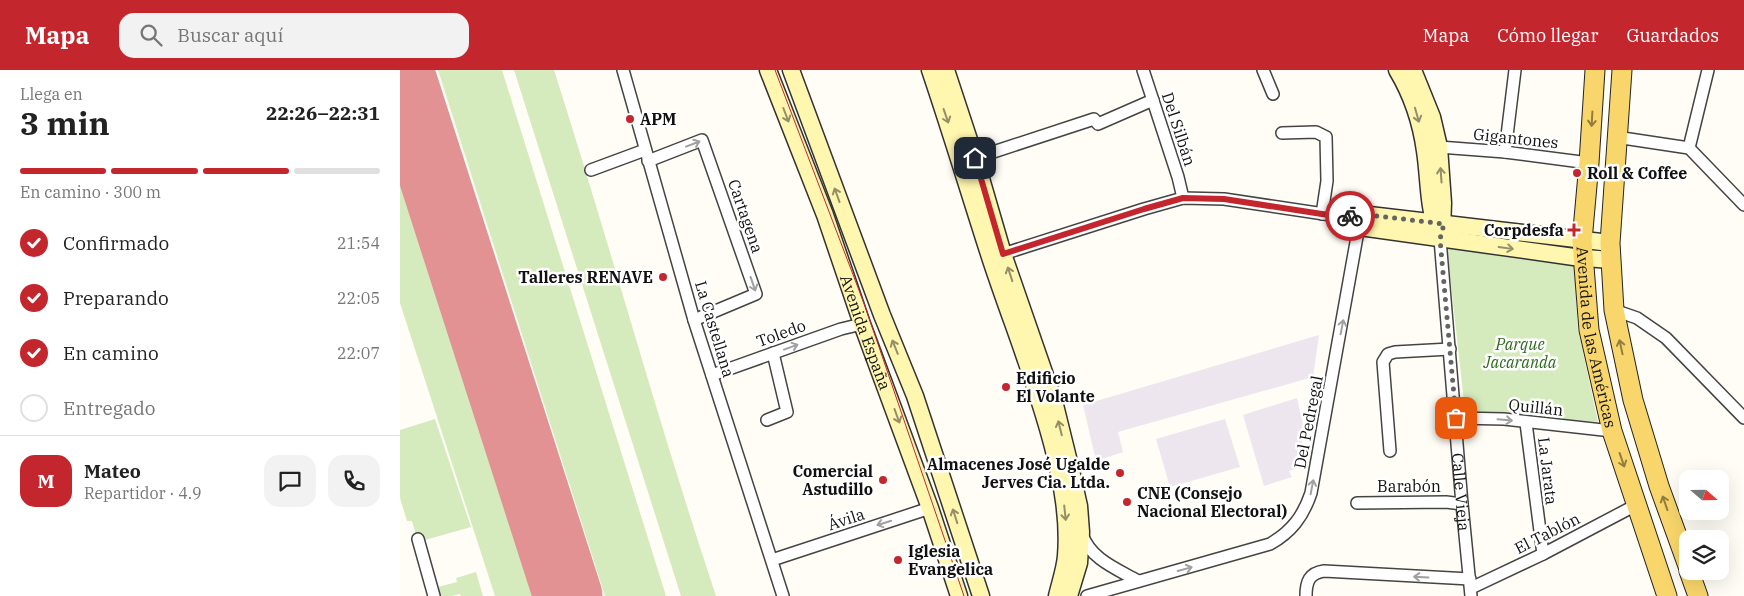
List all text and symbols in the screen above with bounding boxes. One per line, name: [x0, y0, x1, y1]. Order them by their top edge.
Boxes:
search box: [119, 13, 469, 58]
text: Mapa: [25, 19, 89, 51]
icon: search: [137, 21, 165, 49]
text: Buscar aquí: [177, 23, 283, 47]
text: Mapa: [1423, 24, 1469, 47]
text: Cómo llegar: [1497, 24, 1598, 47]
text: Guardados: [1626, 24, 1719, 47]
text: Llega en: [20, 84, 83, 104]
street label: Del Silbán: [1158, 90, 1200, 168]
text: 22:26–22:31: [266, 101, 380, 125]
text: 3 min: [20, 102, 110, 144]
one-way arrow: [1412, 106, 1422, 122]
one-way arrow: [782, 107, 791, 123]
one-way arrow: [942, 108, 951, 123]
place label: APM: [640, 109, 676, 129]
one-way arrow: [1587, 110, 1596, 126]
marker: APM: [624, 113, 636, 125]
street label: Gigantones: [1472, 124, 1560, 152]
pin: [954, 137, 996, 179]
one-way arrow: [686, 138, 701, 147]
icon: home: [961, 144, 989, 172]
place label: Roll & Coffee: [1587, 163, 1687, 183]
one-way arrow: [1437, 167, 1446, 183]
marker: Roll & Coffee: [1571, 167, 1583, 179]
street label: Cartagena: [724, 177, 768, 256]
text: En camino · 300 m: [20, 182, 161, 202]
one-way arrow: [832, 188, 841, 203]
courier: [1325, 191, 1375, 241]
icon: bike: [1336, 202, 1364, 230]
place label: Corpdesfa: [1484, 220, 1564, 240]
marker: Corpdesfa: [1568, 224, 1580, 236]
icon: check: [20, 229, 48, 257]
text: Confirmado: [63, 231, 169, 255]
text: 21:54: [337, 233, 380, 253]
one-way arrow: [1498, 243, 1514, 253]
street label: Avenida de las Américas: [1572, 246, 1621, 430]
one-way arrow: [1005, 266, 1015, 282]
place label: Talleres RENAVE: [518, 267, 653, 287]
marker: Talleres RENAVE: [657, 271, 669, 283]
street label: Avenida España: [836, 272, 896, 393]
one-way arrow: [749, 276, 758, 292]
street label: La Castellana: [691, 278, 739, 380]
icon: check: [20, 284, 48, 312]
text: Preparando: [63, 286, 169, 310]
text: 22:05: [337, 288, 380, 308]
street label: Toledo: [754, 315, 808, 351]
one-way arrow: [1337, 319, 1347, 335]
park label: Parque Jacaranda: [1483, 334, 1557, 372]
icon: check: [20, 339, 48, 367]
one-way arrow: [889, 340, 899, 355]
one-way arrow: [1616, 340, 1626, 356]
text: En camino: [63, 341, 159, 365]
one-way arrow: [783, 342, 798, 351]
text: 22:07: [337, 343, 380, 363]
place label: Edificio El Volante: [1016, 368, 1095, 406]
street label: Del Pedregal: [1289, 374, 1327, 470]
marker: Edificio El Volante: [1000, 381, 1012, 393]
street label: Quillán: [1508, 394, 1564, 420]
text: Entregado: [63, 396, 156, 420]
pin: [1435, 397, 1477, 439]
icon: bag: [1442, 404, 1470, 432]
one-way arrow: [893, 407, 902, 423]
one-way arrow: [1497, 415, 1513, 425]
one-way arrow: [1055, 421, 1065, 437]
street label: La Jarata: [1534, 436, 1562, 506]
one-way arrow: [1618, 451, 1627, 467]
street label: Calle Vieja: [1448, 452, 1475, 532]
place label: Almacenes José Ugalde Jerves Cia. Ltda.: [927, 454, 1110, 492]
button: chat: [264, 455, 316, 507]
button: phone: [328, 455, 380, 507]
text: Mateo: [84, 459, 141, 483]
place label: Comercial Astudillo: [792, 461, 873, 499]
marker: Almacenes José Ugalde Jerves Cia. Ltda.: [1114, 467, 1126, 479]
text: M: [37, 469, 55, 493]
north arrow: [1679, 470, 1729, 520]
map controls: [1679, 470, 1729, 580]
marker: Comercial Astudillo: [877, 474, 889, 486]
street label: Barabón: [1377, 476, 1441, 496]
one-way arrow: [1308, 479, 1317, 495]
text: Repartidor · 4.9: [84, 483, 202, 503]
place label: CNE (Consejo Nacional Electoral): [1137, 483, 1287, 521]
marker: CNE (Consejo Nacional Electoral): [1121, 496, 1133, 508]
one-way arrow: [1660, 496, 1670, 512]
street label: Ávila: [825, 503, 867, 534]
one-way arrow: [1060, 504, 1070, 520]
street label: El Tablón: [1511, 508, 1583, 558]
one-way arrow: [950, 509, 959, 525]
one-way arrow: [877, 519, 892, 528]
button: layers: [1679, 530, 1729, 580]
place label: Iglesia Evangelica: [908, 541, 993, 579]
marker: Iglesia Evangelica: [892, 554, 904, 566]
one-way arrow: [1177, 563, 1193, 573]
one-way arrow: [1413, 572, 1429, 581]

